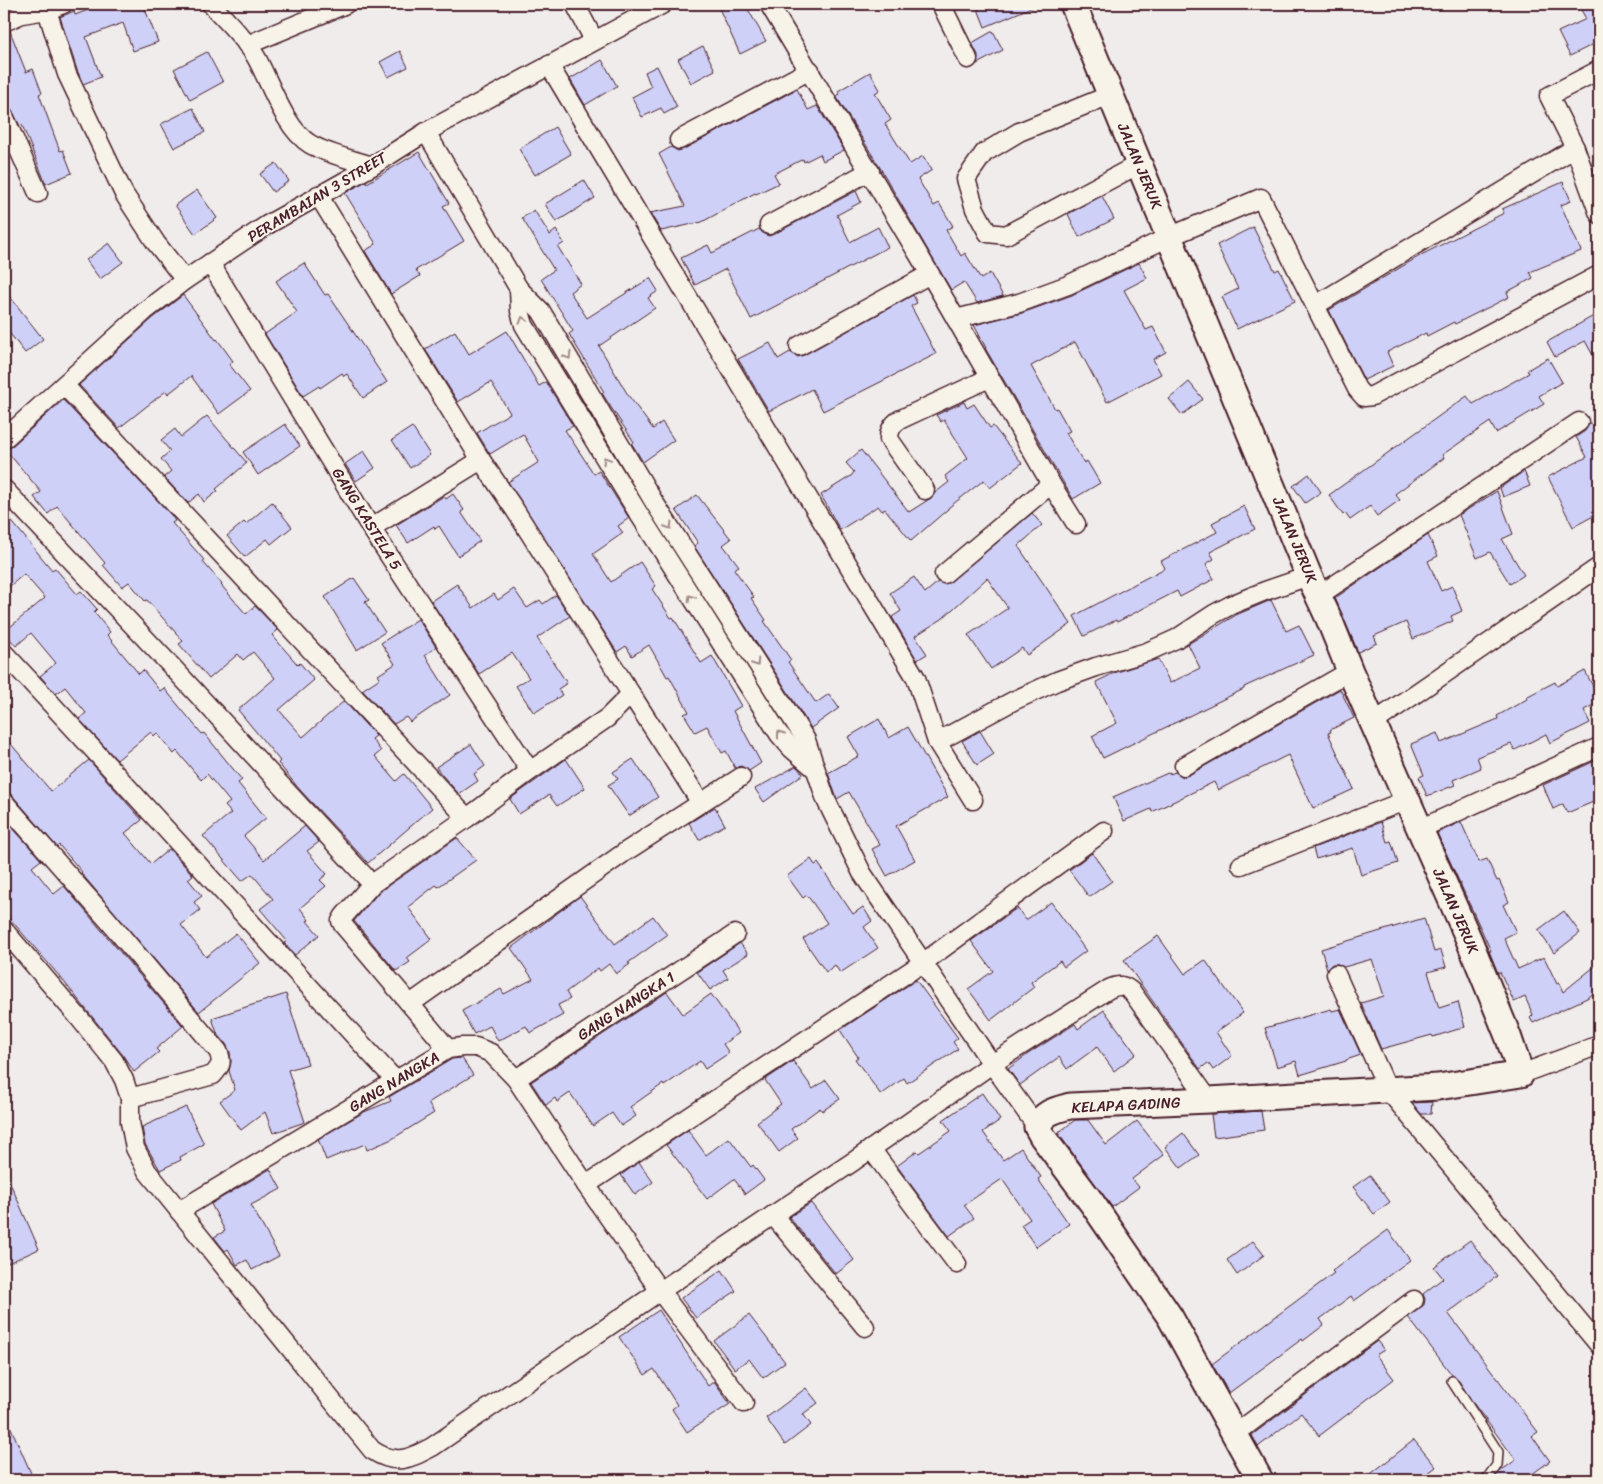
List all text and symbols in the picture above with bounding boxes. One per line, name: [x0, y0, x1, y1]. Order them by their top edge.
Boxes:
street label: JALAN JERUK: [1110, 118, 1170, 213]
street label: PERAMBAIAN 3 STREET: [242, 144, 393, 249]
one-way arrow: [519, 316, 529, 325]
one-way arrow: [561, 351, 571, 360]
one-way arrow: [602, 456, 612, 465]
street label: GANG KASTELA 5: [325, 463, 409, 575]
street label: JALAN JERUK: [1265, 492, 1325, 587]
one-way arrow: [662, 521, 672, 530]
one-way arrow: [688, 594, 698, 603]
one-way arrow: [750, 658, 760, 667]
one-way arrow: [777, 730, 786, 740]
street label: JALAN JERUK: [1425, 863, 1486, 958]
street label: GANG NANGKA 1: [572, 965, 680, 1047]
street label: GANG NANGKA: [344, 1045, 444, 1119]
street label: KELAPA GADING: [1071, 1089, 1182, 1121]

